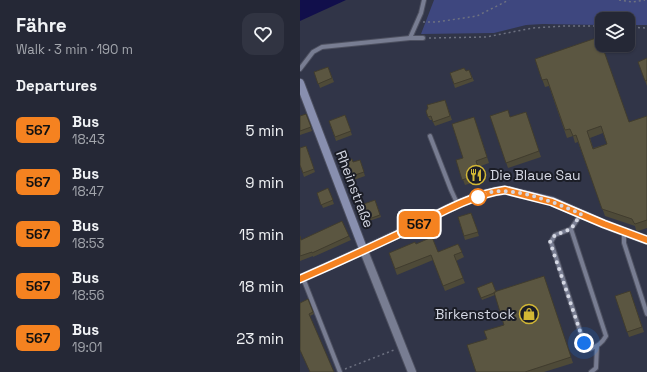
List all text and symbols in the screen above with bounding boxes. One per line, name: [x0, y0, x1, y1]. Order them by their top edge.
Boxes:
map controls: [595, 12, 635, 52]
button: layers: [595, 12, 635, 52]
text: Fähre: [16, 13, 67, 38]
button: heart: [242, 13, 284, 55]
text: Walk · 3 min · 190 m: [16, 41, 133, 58]
text: Departures: [16, 76, 97, 95]
text: Bus: [72, 112, 99, 131]
text: 567: [26, 121, 50, 139]
text: 5 min: [245, 121, 284, 140]
text: 18:43: [72, 131, 105, 148]
street label: Rheinstraße: [332, 148, 378, 230]
text: Bus: [72, 164, 99, 183]
restaurant icon: Die Blaue Sau: [465, 164, 487, 186]
place label: Die Blaue Sau: [490, 166, 581, 184]
text: 567: [26, 173, 50, 191]
text: 9 min: [245, 173, 284, 192]
text: 18:47: [72, 183, 104, 200]
unlabelled marker: [469, 188, 487, 206]
line badge: 567: [396, 211, 442, 237]
text: 567: [407, 215, 431, 233]
text: Bus: [72, 216, 99, 235]
text: 567: [26, 225, 50, 243]
text: 15 min: [239, 225, 284, 244]
text: 18:53: [72, 235, 104, 252]
text: Bus: [72, 268, 99, 287]
text: 567: [26, 277, 50, 295]
text: 18 min: [239, 277, 284, 296]
text: 18:56: [72, 287, 105, 304]
shop icon: Birkenstock: [518, 303, 540, 325]
place label: Birkenstock: [435, 305, 515, 323]
text: Bus: [72, 320, 99, 339]
text: 567: [26, 329, 50, 347]
text: 23 min: [236, 329, 284, 348]
your location: [574, 333, 594, 353]
text: 19:01: [72, 339, 102, 356]

